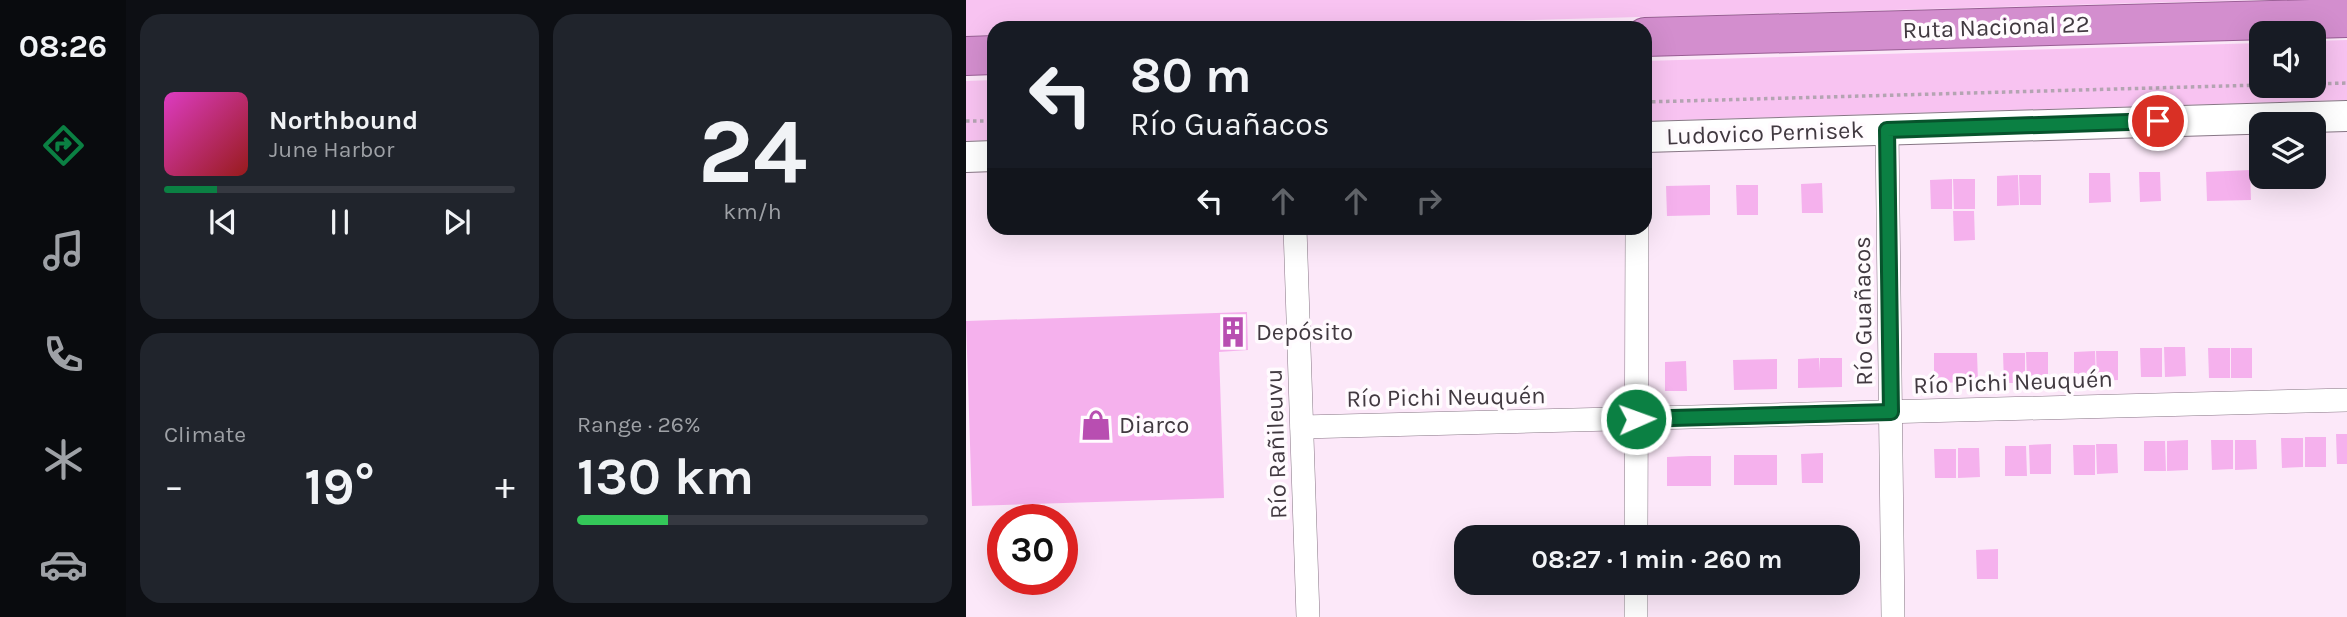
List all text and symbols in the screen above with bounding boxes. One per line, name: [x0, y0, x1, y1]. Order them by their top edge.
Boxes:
street label: Ruta Nacional 22: [1902, 10, 2090, 44]
map controls: [2249, 21, 2326, 189]
button: sound: [2249, 21, 2326, 98]
text: 08:26: [19, 28, 107, 65]
text: 80 m: [1130, 47, 1252, 104]
icon: left: [1015, 49, 1106, 140]
pin: [2128, 91, 2188, 151]
text: 24: [698, 99, 807, 205]
icon: arrive: [2139, 102, 2177, 140]
text: Northbound: [269, 105, 418, 136]
text: Río Guañacos: [1130, 106, 1330, 143]
button: layers: [2249, 112, 2326, 189]
street label: Ludovico Pernisek: [1666, 116, 1864, 150]
icon: directions: [39, 121, 88, 170]
text: June Harbor: [269, 136, 394, 163]
icon: left: [1191, 182, 1229, 220]
icon: ahead: [1264, 182, 1302, 220]
icon: ahead: [1337, 182, 1375, 220]
icon: right: [1410, 182, 1448, 220]
text: km/h: [723, 198, 782, 225]
icon: previous: [204, 203, 242, 241]
icon: pause: [321, 203, 359, 241]
icon: next: [438, 203, 476, 241]
icon: music: [39, 226, 88, 275]
street label: Río Guañacos: [1848, 236, 1878, 386]
building icon: Depósito: [1216, 315, 1250, 349]
place label: Depósito: [1256, 318, 1353, 346]
icon: phone: [39, 330, 88, 379]
street label: Río Pichi Neuquén: [1913, 365, 2113, 399]
street label: Río Rañileuvu: [1259, 368, 1293, 520]
street label: Río Pichi Neuquén: [1346, 381, 1546, 413]
position arrow: [1599, 382, 1673, 456]
shop icon: Diarco: [1079, 408, 1113, 442]
text: Range · 26%: [577, 411, 701, 438]
place label: Diarco: [1119, 411, 1189, 439]
text: Climate: [164, 421, 246, 448]
icon: climate: [39, 435, 88, 484]
text: 130 km: [577, 446, 754, 507]
text: 19°: [304, 456, 375, 517]
text: −: [164, 464, 184, 509]
text: +: [495, 464, 515, 509]
speed limit sign: 30: [987, 504, 1078, 595]
icon: car: [39, 540, 88, 589]
text: 08:27 · 1 min · 260 m: [1532, 544, 1782, 575]

